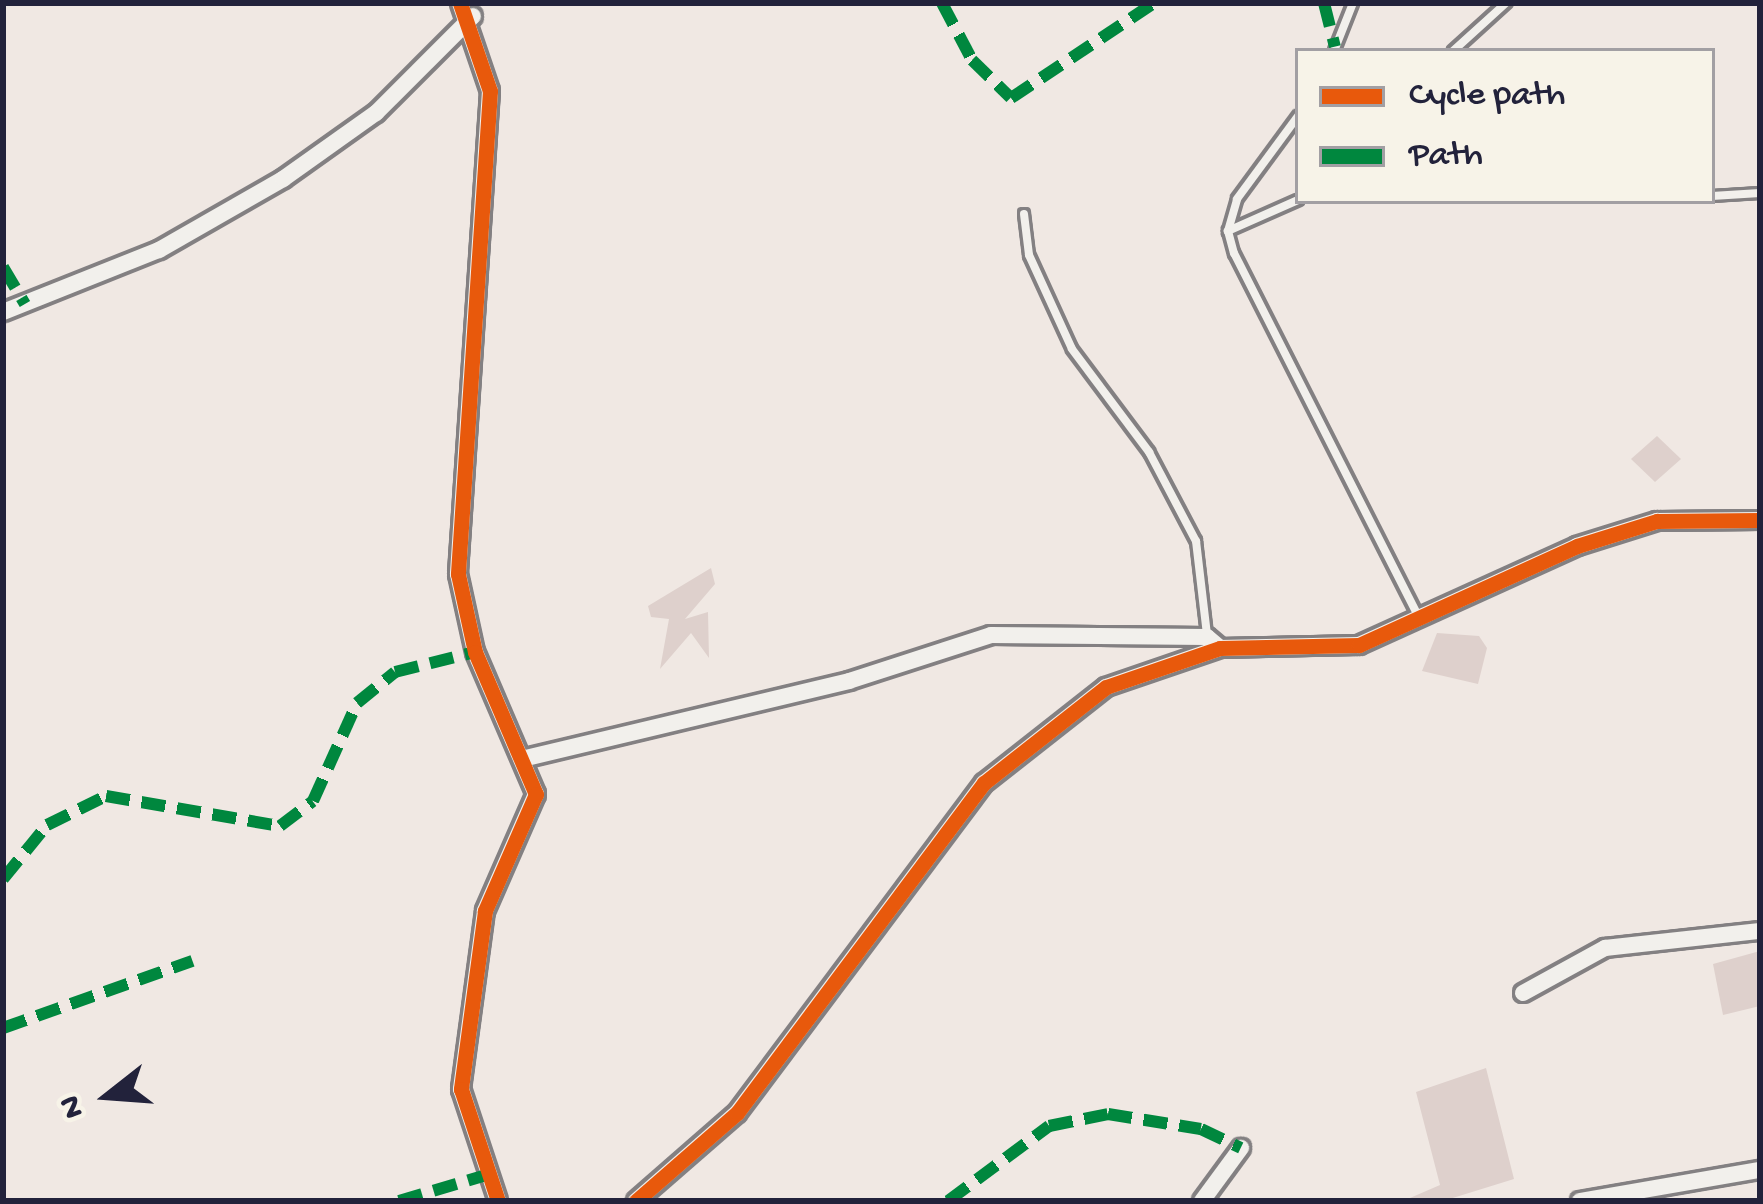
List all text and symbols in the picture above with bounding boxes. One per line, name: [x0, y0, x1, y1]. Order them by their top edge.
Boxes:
legend: [1295, 48, 1715, 204]
text: Cycle path: [1409, 75, 1565, 118]
text: Path: [1409, 135, 1483, 178]
north arrow: [48, 1036, 168, 1156]
text: N: [52, 1091, 95, 1122]

